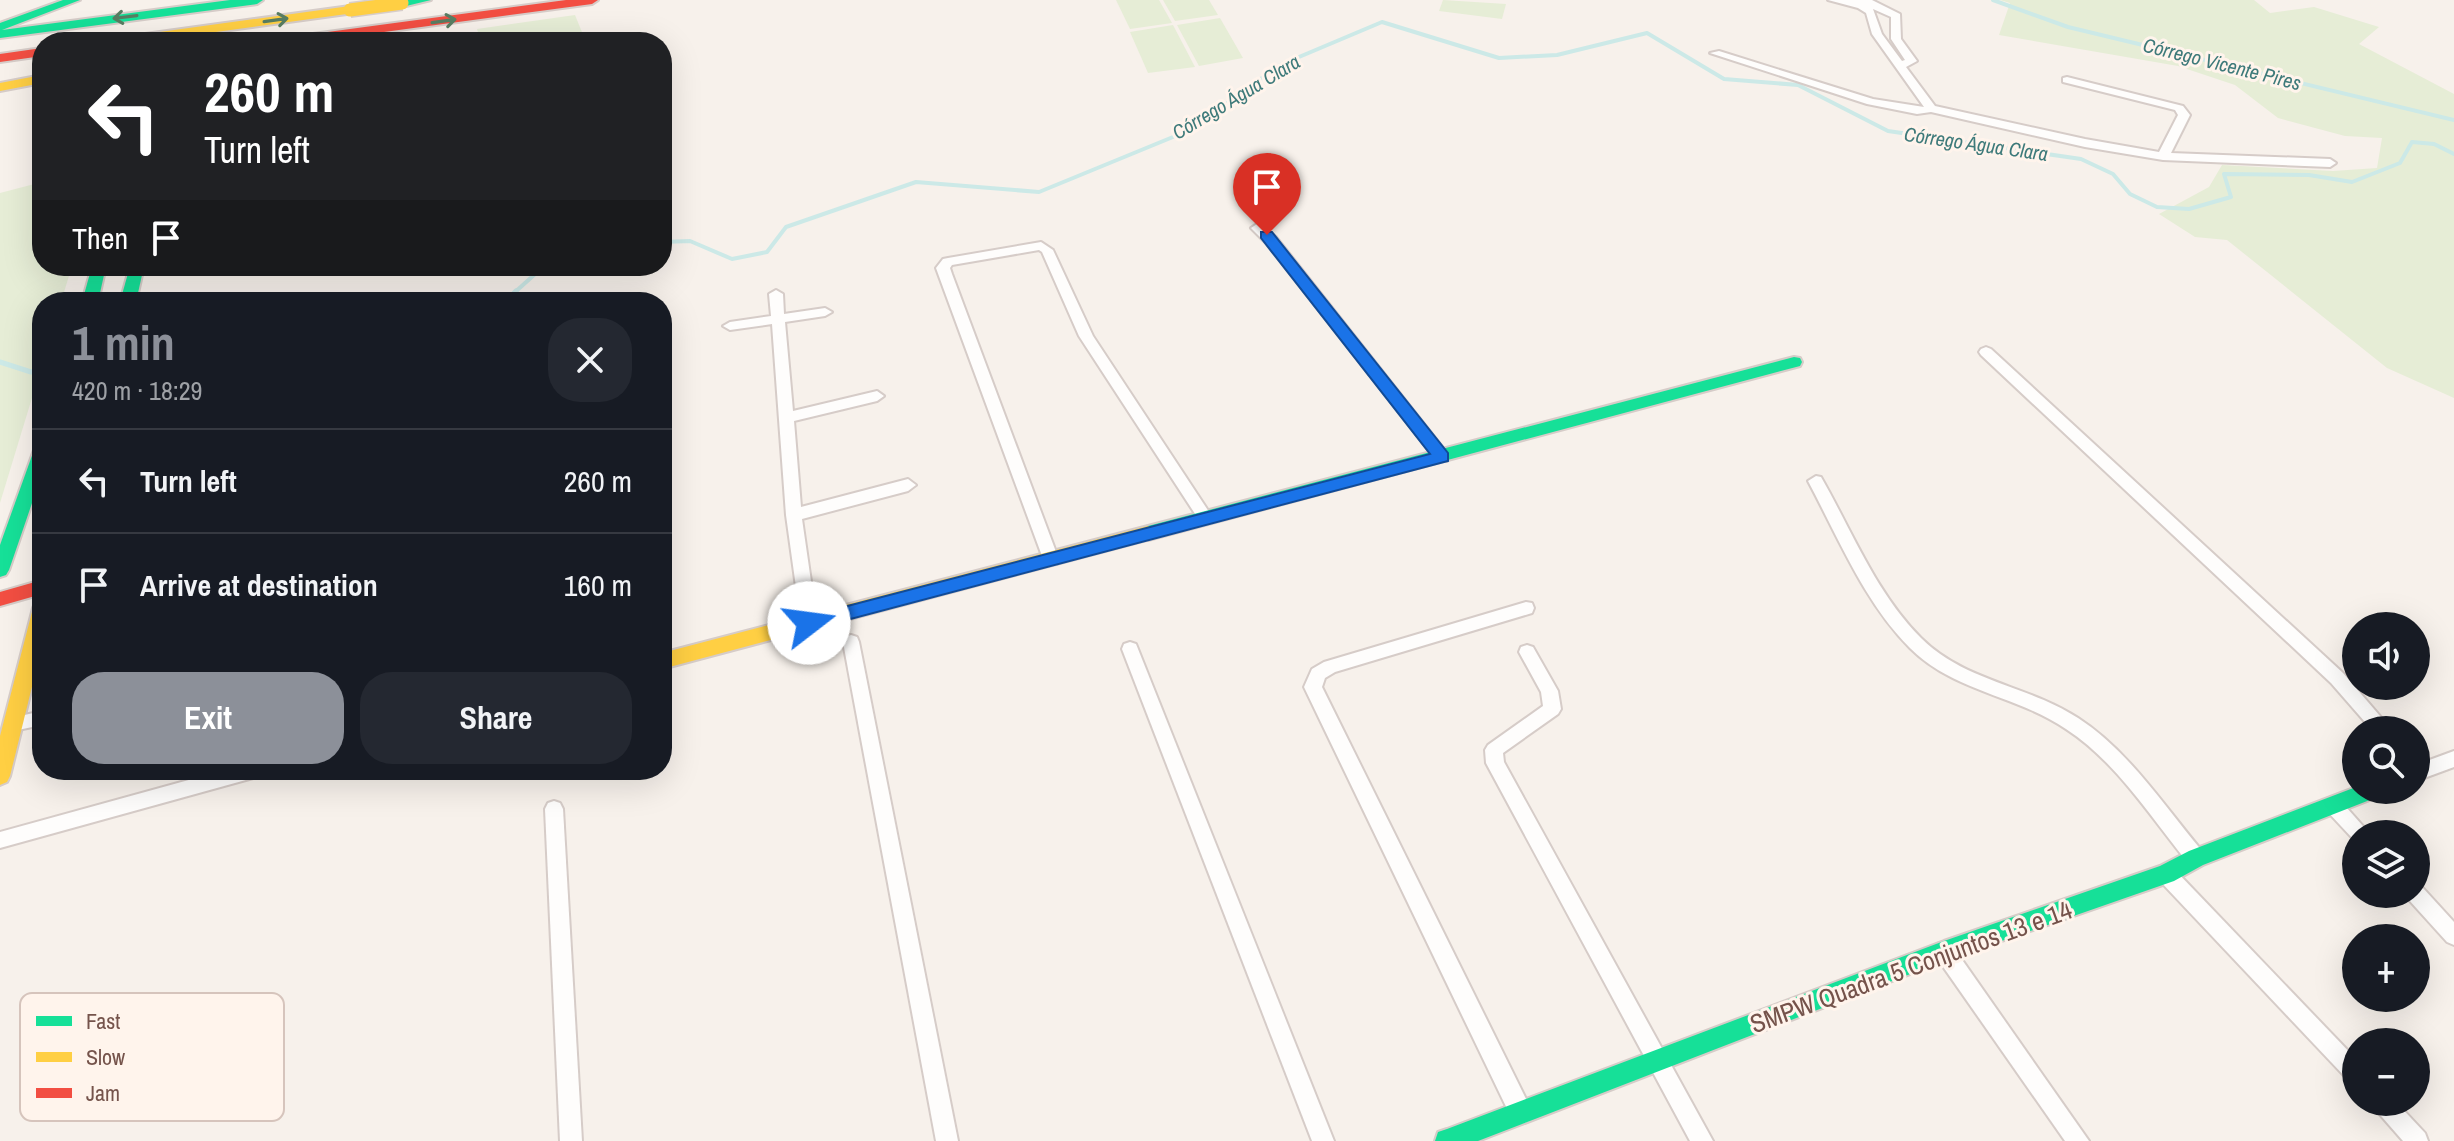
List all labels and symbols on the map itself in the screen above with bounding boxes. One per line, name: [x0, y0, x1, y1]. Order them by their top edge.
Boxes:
one-way arrow: [112, 10, 138, 25]
one-way arrow: [263, 12, 288, 27]
one-way arrow: [431, 13, 456, 28]
water label: Córrego Vicente Pires: [2140, 31, 2304, 96]
water label: Córrego Água Clara: [1167, 48, 1305, 145]
water label: Córrego Água Clara: [1903, 120, 2050, 167]
pin: [1233, 153, 1301, 235]
position arrow: [767, 581, 851, 665]
street label: SMPW Quadra 5 Conjuntos 13 e 14: [1745, 892, 2077, 1041]
legend: [20, 993, 284, 1121]
text: Fast: [86, 1006, 120, 1036]
text: Slow: [86, 1042, 125, 1072]
text: Jam: [86, 1078, 120, 1108]

